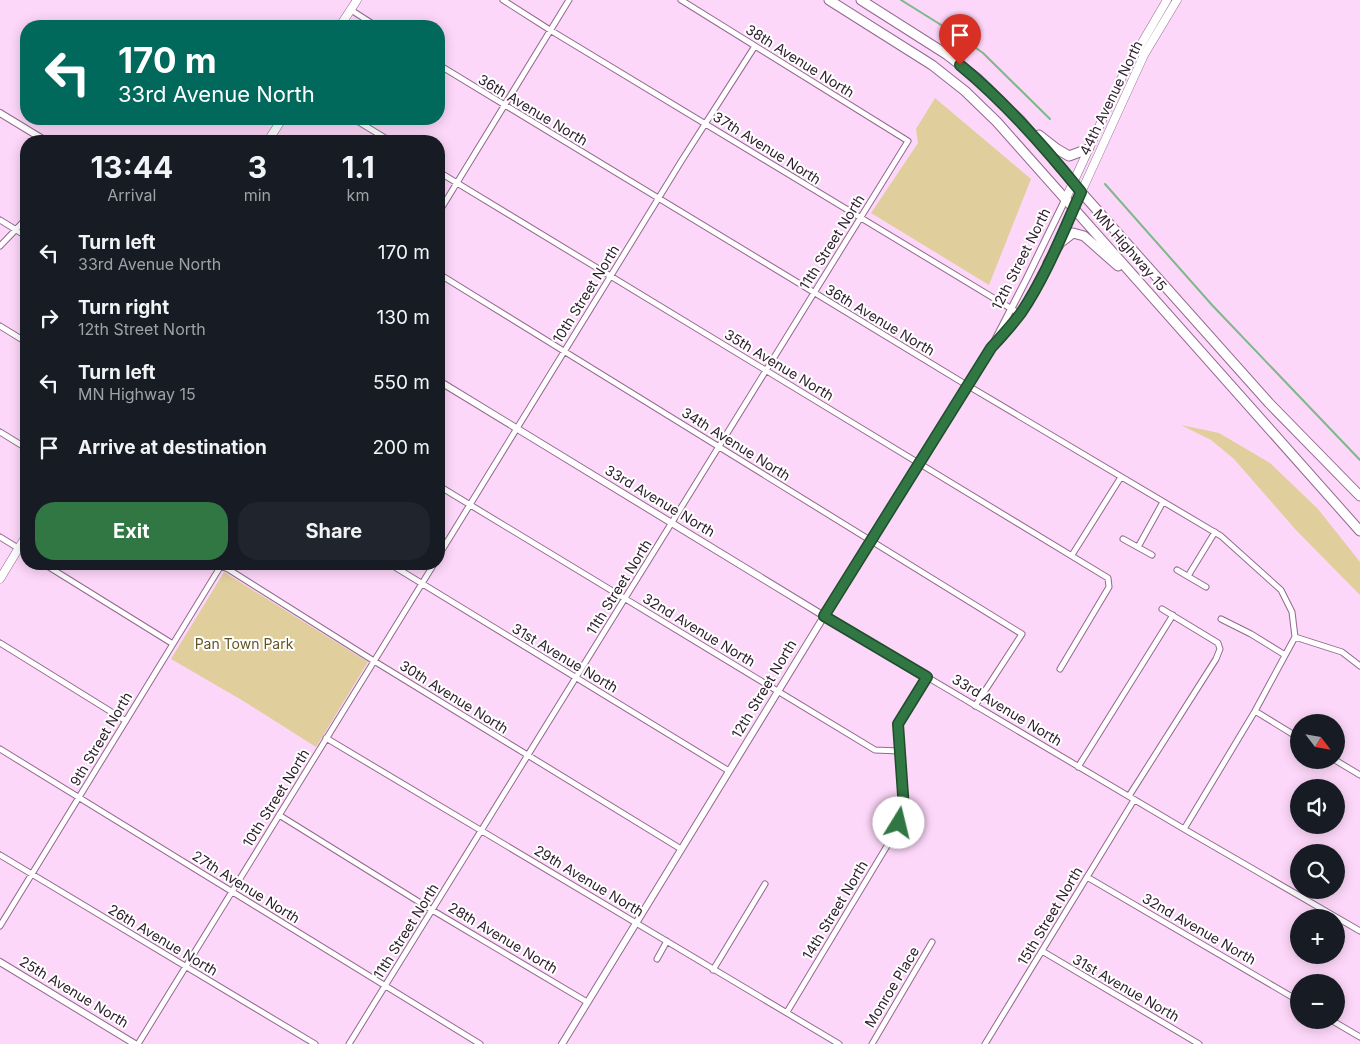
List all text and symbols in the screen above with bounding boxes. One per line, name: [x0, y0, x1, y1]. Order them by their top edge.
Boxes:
pin: [939, 14, 981, 65]
street label: 38th Avenue North: [743, 20, 858, 101]
icon: arrive: [946, 21, 974, 49]
street label: 44th Avenue North: [1075, 38, 1146, 158]
text: 170 m: [118, 39, 217, 81]
icon: left: [35, 40, 100, 105]
street label: 36th Avenue North: [476, 70, 591, 149]
text: 33rd Avenue North: [118, 81, 315, 107]
street label: 37th Avenue North: [710, 108, 824, 188]
text: 13:44: [90, 149, 173, 185]
text: 3: [248, 149, 267, 185]
text: 1.1: [341, 149, 375, 185]
text: Arrival: [107, 185, 156, 205]
text: min: [244, 185, 271, 205]
text: km: [347, 185, 369, 205]
street label: 11th Street North: [795, 191, 868, 293]
street label: 12th Street North: [988, 205, 1053, 312]
street label: MN Highway 15: [1090, 205, 1171, 294]
text: Turn left: [78, 231, 156, 254]
icon: left: [35, 239, 63, 267]
text: 170 m: [378, 241, 430, 264]
street label: 10th Street North: [549, 242, 623, 346]
text: 33rd Avenue North: [78, 254, 221, 274]
street label: 36th Avenue North: [823, 280, 938, 359]
text: Turn right: [78, 296, 169, 319]
icon: right: [35, 304, 63, 332]
text: 130 m: [377, 306, 430, 329]
text: 12th Street North: [78, 319, 206, 339]
street label: 35th Avenue North: [722, 325, 837, 404]
text: Turn left: [78, 361, 156, 384]
icon: left: [35, 369, 63, 397]
text: 550 m: [373, 371, 430, 394]
text: MN Highway 15: [78, 384, 196, 404]
street label: 34th Avenue North: [679, 403, 794, 484]
icon: arrive: [35, 434, 63, 462]
text: Arrive at destination: [78, 436, 267, 459]
text: 200 m: [372, 436, 430, 459]
street label: 33rd Avenue North: [602, 461, 718, 540]
button: Exit: [35, 502, 228, 560]
button: Share: [238, 502, 430, 560]
street label: 11th Street North: [582, 536, 655, 638]
street label: 32nd Avenue North: [640, 589, 759, 670]
street label: 31st Avenue North: [509, 619, 621, 696]
park label: Pan Town Park: [195, 635, 294, 652]
street label: 12th Street North: [728, 636, 800, 741]
street label: 30th Avenue North: [397, 656, 512, 737]
street label: 33rd Avenue North: [949, 670, 1065, 749]
street label: 9th Street North: [66, 689, 135, 789]
north arrow: [1290, 714, 1345, 769]
map controls: [1290, 714, 1345, 1029]
street label: 10th Street North: [239, 746, 313, 850]
button: sound: [1290, 779, 1345, 834]
position arrow: [872, 796, 924, 848]
street label: 29th Avenue North: [531, 841, 647, 920]
button: search: [1290, 844, 1345, 899]
street label: 27th Avenue North: [189, 847, 303, 927]
street label: 14th Street North: [798, 857, 871, 962]
street label: 15th Street North: [1014, 863, 1086, 968]
street label: 11th Street North: [369, 880, 442, 982]
street label: 32nd Avenue North: [1139, 889, 1259, 968]
street label: 28th Avenue North: [446, 898, 561, 977]
street label: 26th Avenue North: [106, 900, 221, 979]
button: +: [1290, 909, 1345, 964]
street label: Monroe Place: [861, 943, 922, 1030]
street label: 31st Avenue North: [1070, 950, 1183, 1025]
street label: 25th Avenue North: [17, 952, 132, 1031]
button: −: [1290, 974, 1345, 1029]

